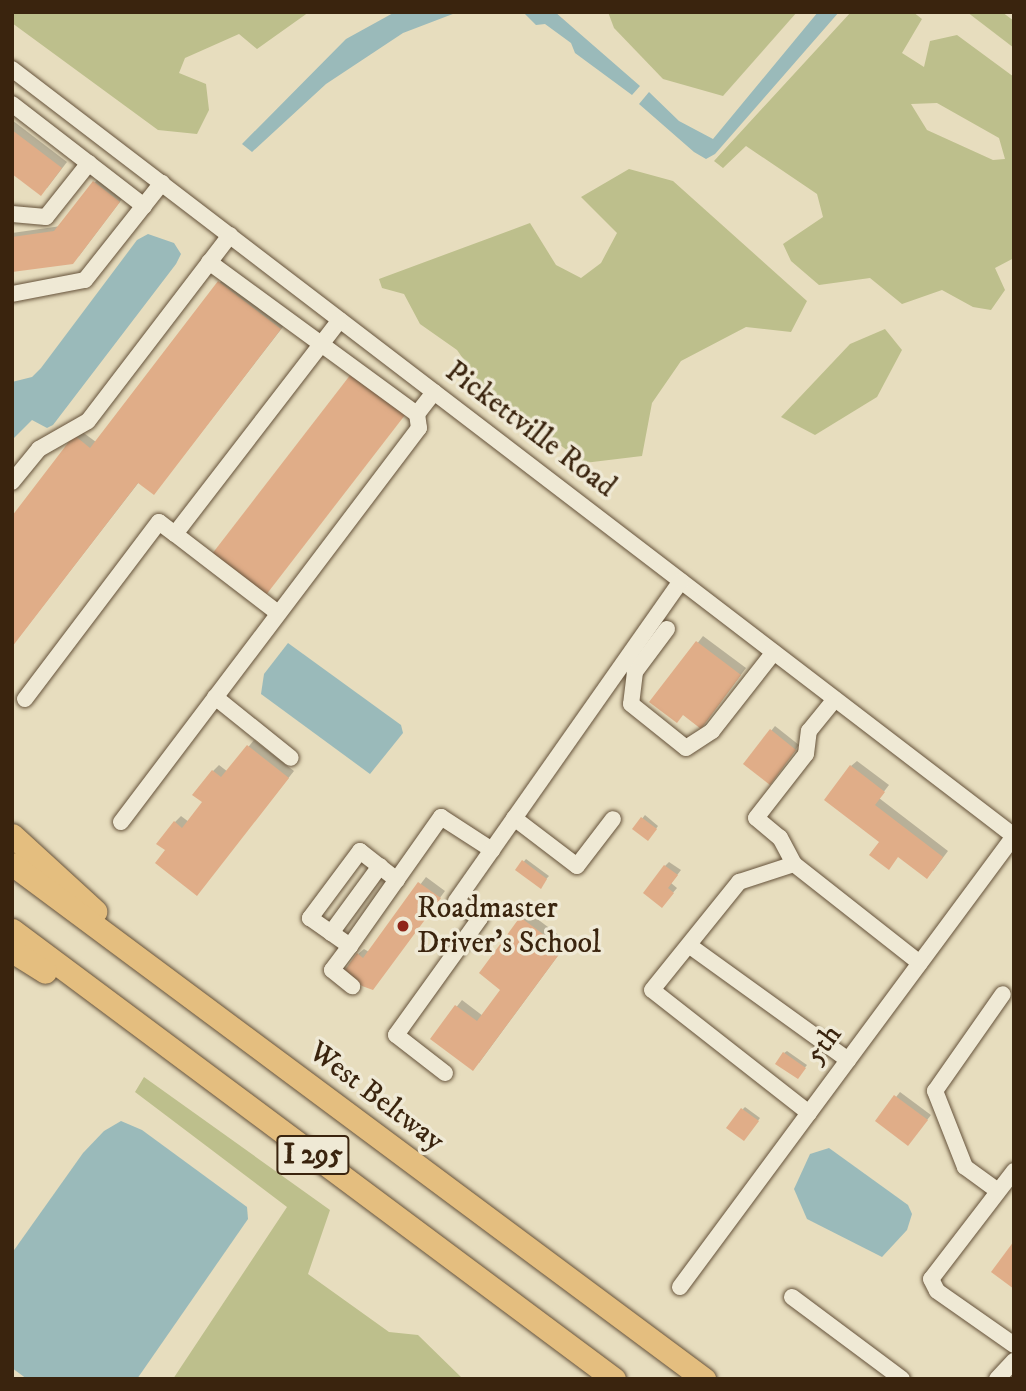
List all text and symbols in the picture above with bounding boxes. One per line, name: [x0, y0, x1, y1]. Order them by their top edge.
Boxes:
street label: Pickettville Road: [438, 354, 622, 506]
place label: Roadmaster Driver's School: [417, 891, 601, 962]
marker: Roadmaster Driver's School: [395, 918, 411, 934]
street label: 5th: [798, 1018, 850, 1072]
street label: West Beltway: [301, 1034, 451, 1160]
road number: I 295: [276, 1130, 350, 1180]

